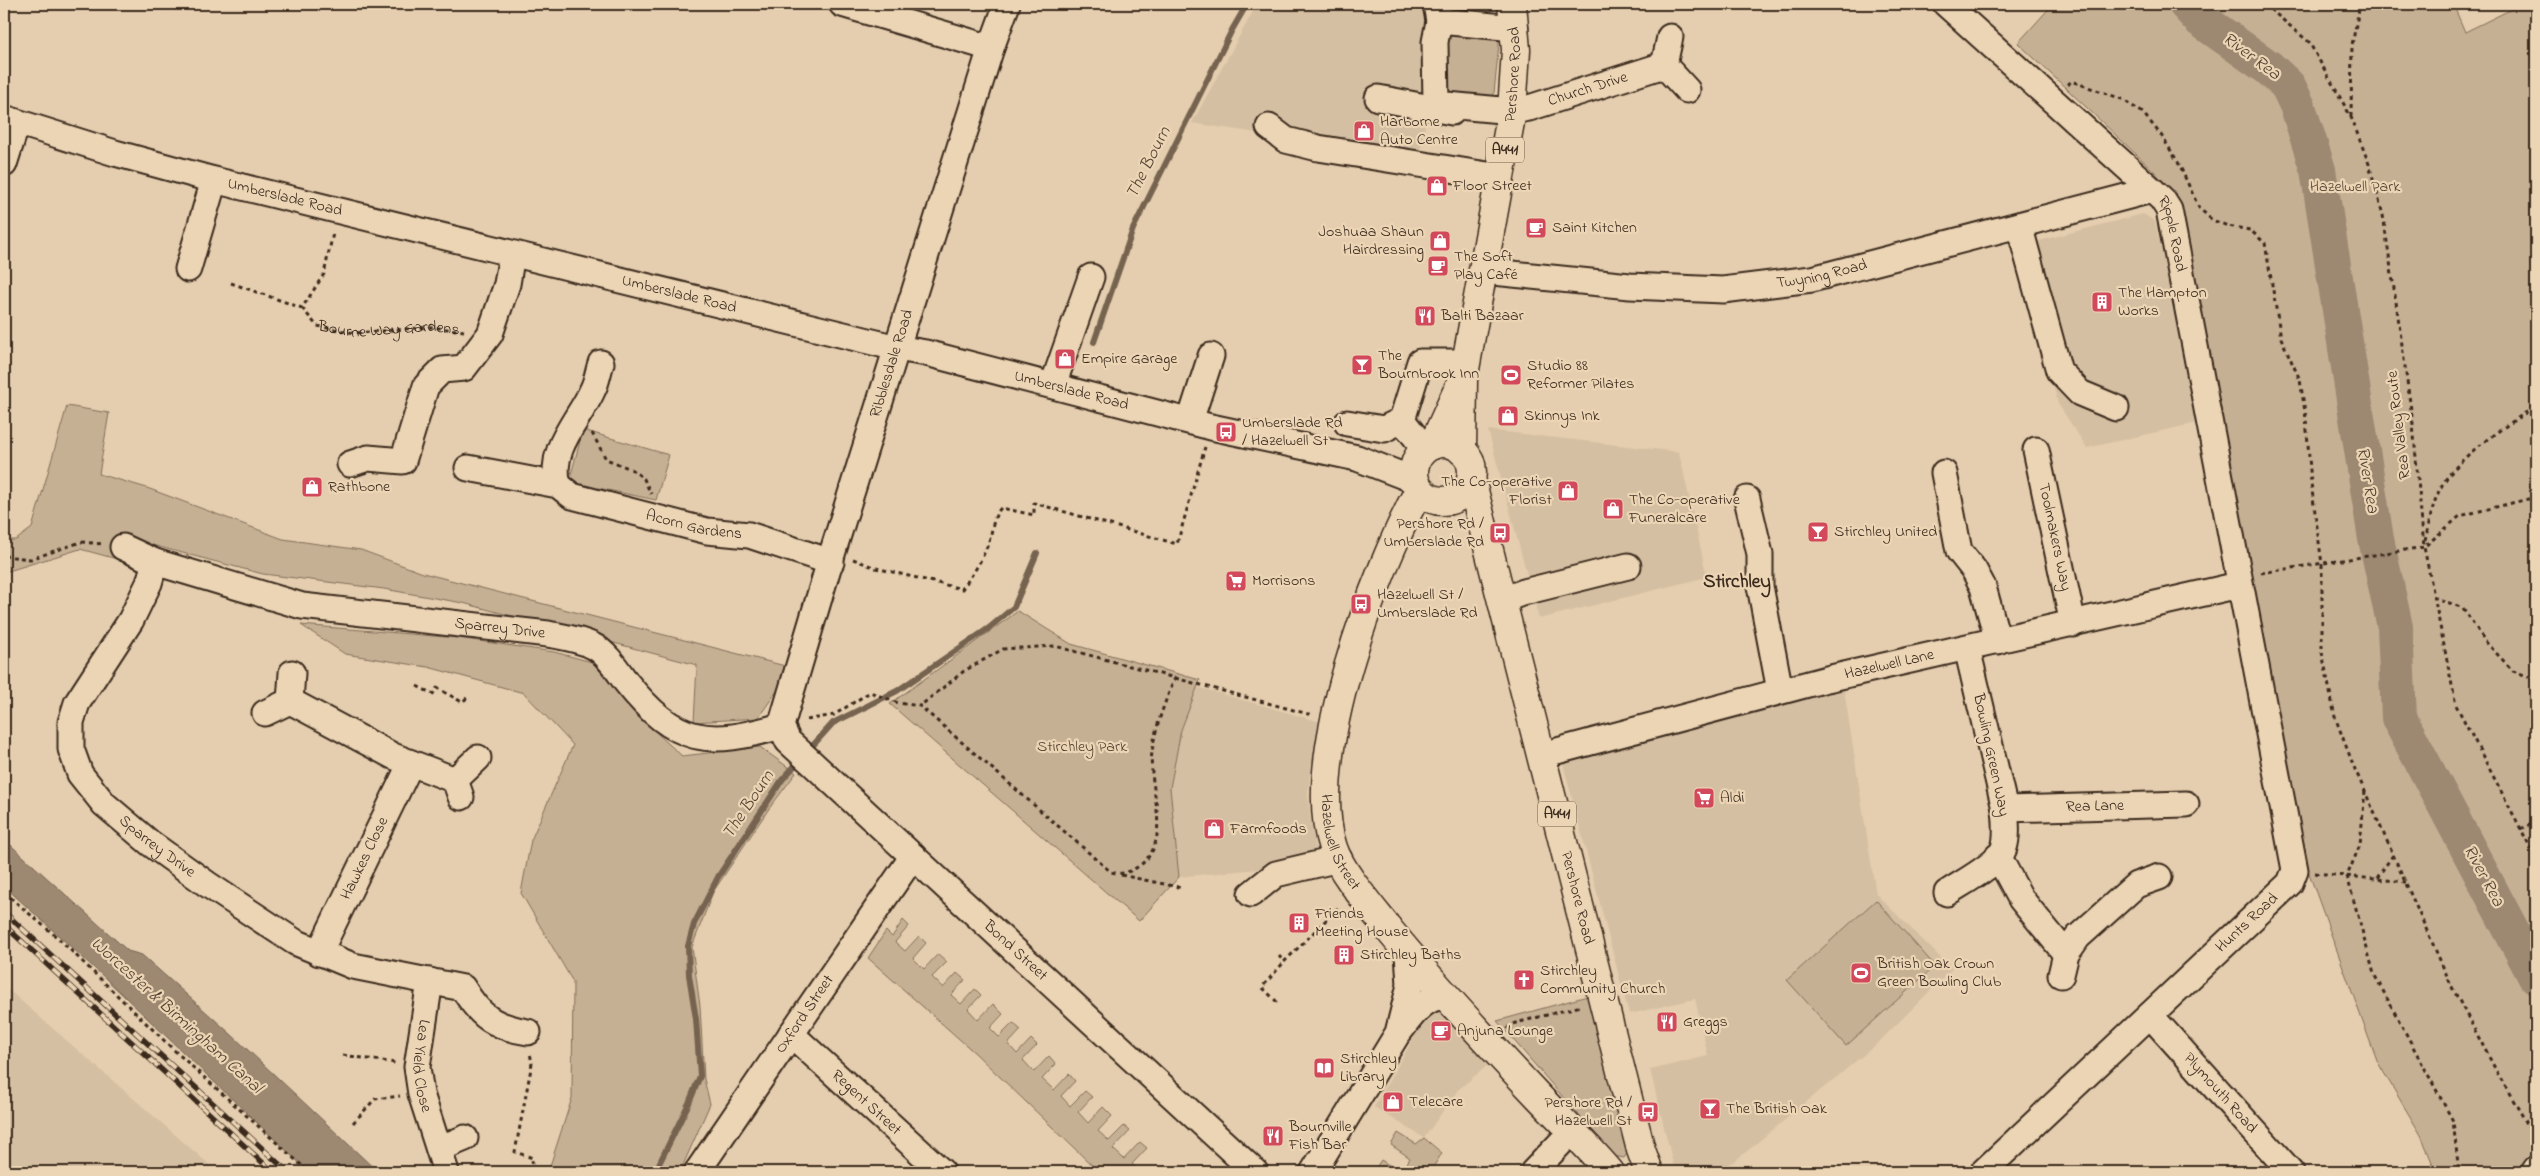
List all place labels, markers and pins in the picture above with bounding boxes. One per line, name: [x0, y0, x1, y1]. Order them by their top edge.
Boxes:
place label: Harborne Auto Centre: [1380, 110, 1459, 152]
shop icon: Harborne Auto Centre: [1352, 119, 1376, 143]
shop icon: Floor Street: [1425, 174, 1449, 198]
place label: Floor Street: [1452, 174, 1533, 198]
cafe icon: Saint Kitchen: [1524, 216, 1548, 240]
place label: Saint Kitchen: [1552, 216, 1637, 240]
place label: Joshuaa Shaun Hairdressing: [1318, 220, 1424, 262]
shop icon: Joshuaa Shaun Hairdressing: [1428, 229, 1452, 253]
place label: The Soft Play Café: [1454, 245, 1518, 287]
cafe icon: The Soft Play Café: [1426, 254, 1450, 278]
place label: The Hampton Works: [2118, 281, 2207, 323]
building icon: The Hampton Works: [2090, 290, 2114, 314]
restaurant icon: Balti Bazaar: [1413, 304, 1437, 328]
place label: Balti Bazaar: [1440, 304, 1524, 328]
place label: The Bournbrook Inn: [1377, 344, 1479, 386]
shop icon: Empire Garage: [1053, 347, 1077, 371]
place label: Empire Garage: [1081, 347, 1178, 371]
bar icon: The Bournbrook Inn: [1350, 353, 1374, 377]
place label: Studio 88 Reformer Pilates: [1527, 354, 1635, 396]
sports icon: Studio 88 Reformer Pilates: [1499, 363, 1523, 387]
shop icon: Skinnys Ink: [1496, 404, 1520, 428]
place label: Skinnys Ink: [1524, 404, 1601, 428]
place label: Umberslade Rd / Hazelwell St: [1242, 411, 1343, 453]
bus stop icon: Umberslade Rd / Hazelwell St: [1214, 420, 1238, 444]
place label: The Co-operative Florist: [1441, 470, 1553, 512]
shop icon: Rathbone: [300, 475, 324, 499]
place label: Rathbone: [328, 475, 391, 499]
shop icon: The Co-operative Florist: [1556, 479, 1580, 503]
place label: The Co-operative Funeralcare: [1628, 488, 1741, 530]
shop icon: The Co-operative Funeralcare: [1601, 497, 1625, 521]
place label: Pershore Rd / Umberslade Rd: [1383, 512, 1484, 554]
bar icon: Stirchley United: [1806, 520, 1830, 544]
place label: Stirchley United: [1834, 520, 1937, 544]
bus stop icon: Pershore Rd / Umberslade Rd: [1488, 521, 1512, 545]
supermarket icon: Morrisons: [1224, 569, 1248, 593]
place label: Morrisons: [1252, 569, 1315, 593]
place label: Hazelwell St / Umberslade Rd: [1377, 583, 1478, 625]
bus stop icon: Hazelwell St / Umberslade Rd: [1349, 592, 1373, 616]
supermarket icon: Aldi: [1692, 786, 1716, 810]
place label: Aldi: [1720, 786, 1745, 810]
shop icon: Farmfoods: [1202, 817, 1226, 841]
place label: Farmfoods: [1229, 817, 1307, 841]
place label: Friends Meeting House: [1314, 902, 1409, 944]
building icon: Friends Meeting House: [1287, 911, 1311, 935]
building icon: Stirchley Baths: [1332, 943, 1356, 967]
place label: Stirchley Baths: [1360, 943, 1461, 967]
place label: British Oak Crown Green Bowling Club: [1876, 952, 2002, 994]
place label: Stirchley Community Church: [1540, 959, 1665, 1001]
sports icon: British Oak Crown Green Bowling Club: [1849, 961, 1873, 985]
church icon: Stirchley Community Church: [1512, 968, 1536, 992]
restaurant icon: Greggs: [1655, 1010, 1679, 1034]
place label: Greggs: [1683, 1010, 1728, 1034]
cafe icon: Anjuna Lounge: [1429, 1019, 1453, 1043]
place label: Anjuna Lounge: [1457, 1019, 1554, 1043]
place label: Stirchley Library: [1340, 1047, 1397, 1089]
library icon: Stirchley Library: [1312, 1056, 1336, 1080]
shop icon: Telecare: [1381, 1090, 1405, 1114]
place label: Telecare: [1409, 1090, 1464, 1114]
place label: Pershore Rd / Hazelwell St: [1545, 1091, 1633, 1133]
bar icon: The British Oak: [1698, 1097, 1722, 1121]
place label: The British Oak: [1726, 1097, 1828, 1121]
bus stop icon: Pershore Rd / Hazelwell St: [1636, 1100, 1660, 1124]
place label: Bournville Fish Bar: [1288, 1115, 1352, 1157]
restaurant icon: Bournville Fish Bar: [1261, 1124, 1285, 1148]

